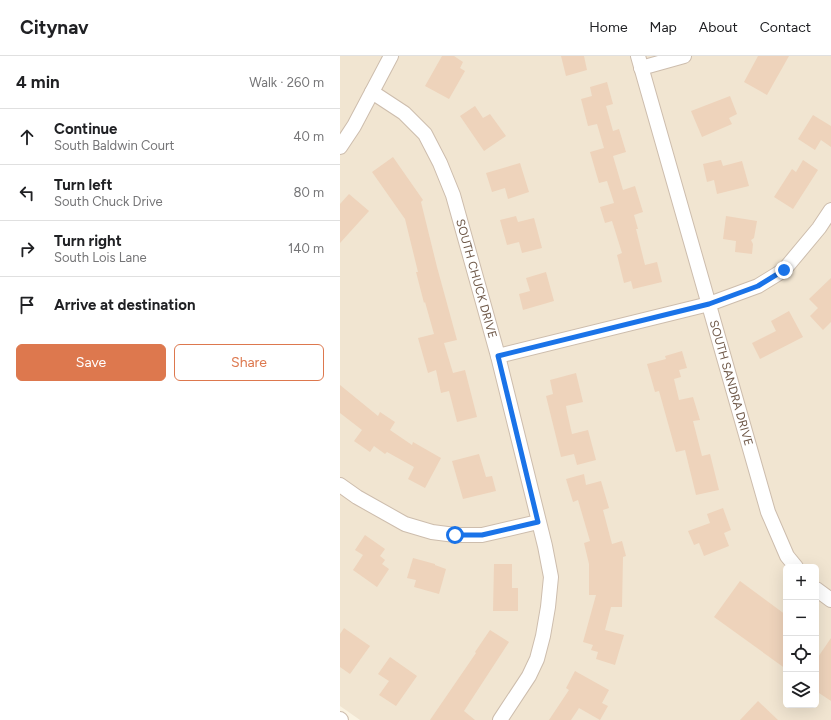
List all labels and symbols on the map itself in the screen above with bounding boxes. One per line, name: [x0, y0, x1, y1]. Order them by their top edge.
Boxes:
street label: SOUTH CHUCK DRIVE: [453, 217, 500, 340]
route end: [775, 261, 793, 279]
street label: SOUTH SANDRA DRIVE: [707, 319, 756, 447]
route start: [446, 526, 464, 544]

